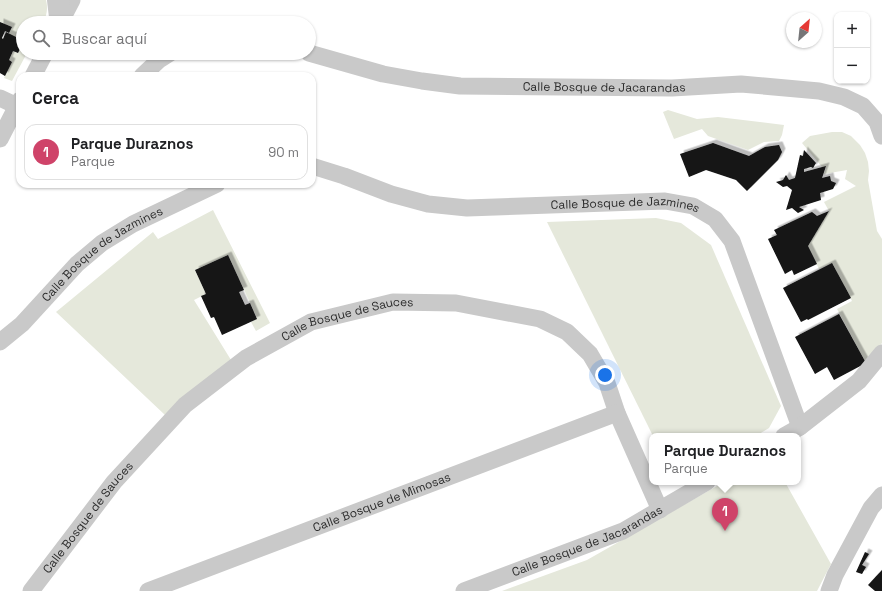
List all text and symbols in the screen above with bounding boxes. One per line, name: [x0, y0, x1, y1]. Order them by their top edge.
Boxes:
north arrow: [786, 12, 822, 48]
map controls: [834, 12, 870, 84]
button: +: [834, 12, 870, 48]
search box: [16, 16, 316, 60]
icon: search: [30, 27, 52, 49]
text: Buscar aquí: [62, 29, 147, 48]
button: −: [834, 48, 870, 84]
street label: Calle Bosque de Jacarandas: [523, 79, 686, 96]
text: Cerca: [32, 87, 79, 109]
text: Parque Duraznos: [71, 134, 193, 153]
text: 1: [43, 144, 49, 161]
text: 90 m: [268, 144, 299, 161]
text: Parque: [71, 153, 115, 170]
street label: Calle Bosque de Jazmines: [550, 193, 703, 216]
street label: Calle Bosque de Jazmines: [38, 203, 165, 305]
street label: Calle Bosque de Sauces: [278, 294, 414, 345]
your location: [595, 365, 615, 385]
popup: [649, 433, 801, 485]
text: Parque Duraznos: [664, 441, 786, 460]
street label: Calle Bosque de Sauces: [39, 458, 137, 577]
text: Parque: [664, 460, 708, 477]
street label: Calle Bosque de Mimosas: [311, 469, 453, 536]
pin: 1: [712, 498, 738, 531]
street label: Calle Bosque de Jacarandas: [509, 502, 665, 580]

